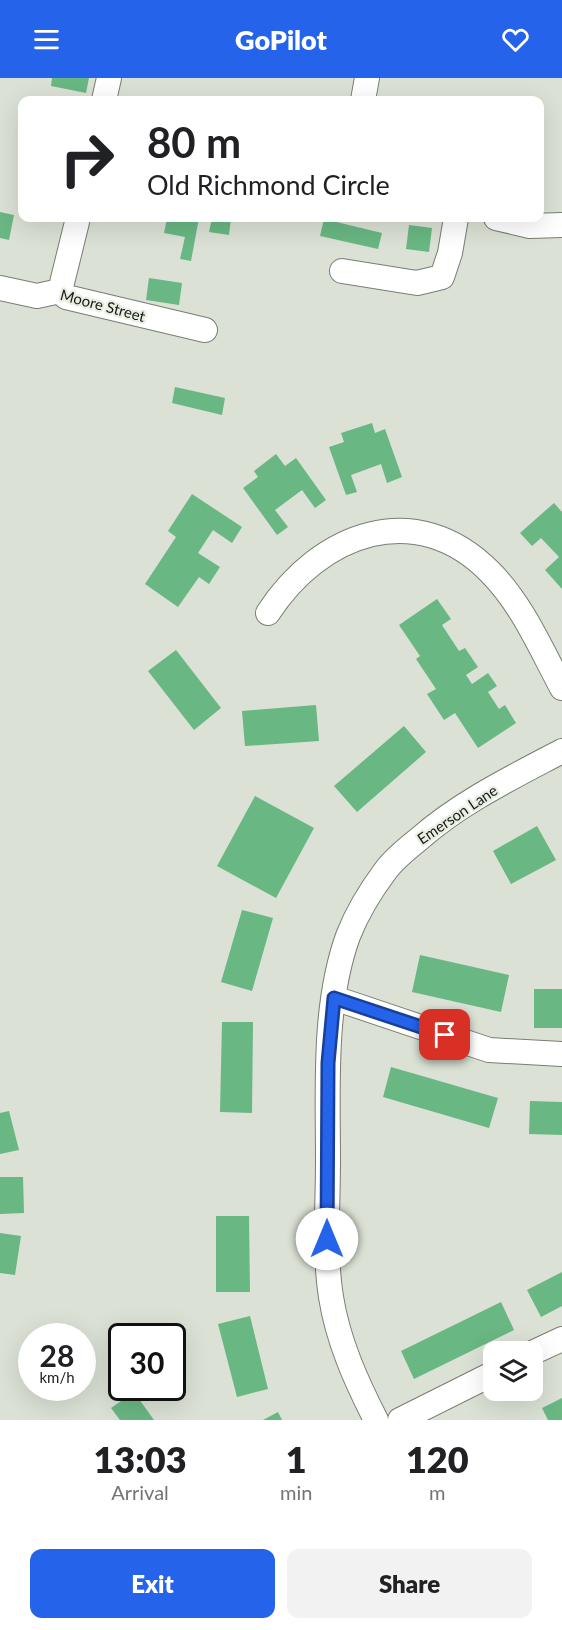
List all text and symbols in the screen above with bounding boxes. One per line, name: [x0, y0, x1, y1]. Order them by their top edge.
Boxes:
icon: menu: [30, 23, 63, 56]
text: GoPilot: [235, 23, 327, 56]
icon: heart: [499, 23, 532, 56]
text: 80 m: [147, 117, 241, 167]
icon: right: [48, 120, 126, 198]
text: Old Richmond Circle: [147, 168, 390, 201]
street label: Moore Street: [59, 285, 148, 325]
street label: Emerson Lane: [414, 781, 501, 847]
pin: [419, 1009, 470, 1060]
icon: arrive: [428, 1018, 461, 1051]
position arrow: [295, 1207, 359, 1271]
speed limit sign: 30: [108, 1323, 186, 1401]
text: 28: [40, 1337, 74, 1373]
map controls: [483, 1341, 543, 1401]
button: layers: [483, 1341, 543, 1401]
text: km/h: [39, 1368, 75, 1386]
text: 13:03: [93, 1437, 187, 1481]
text: 1: [286, 1437, 307, 1481]
text: 120: [406, 1437, 469, 1481]
text: Arrival: [111, 1480, 169, 1504]
text: min: [280, 1480, 312, 1504]
text: m: [429, 1480, 445, 1504]
button: Exit: [30, 1549, 275, 1618]
button: Share: [287, 1549, 532, 1618]

